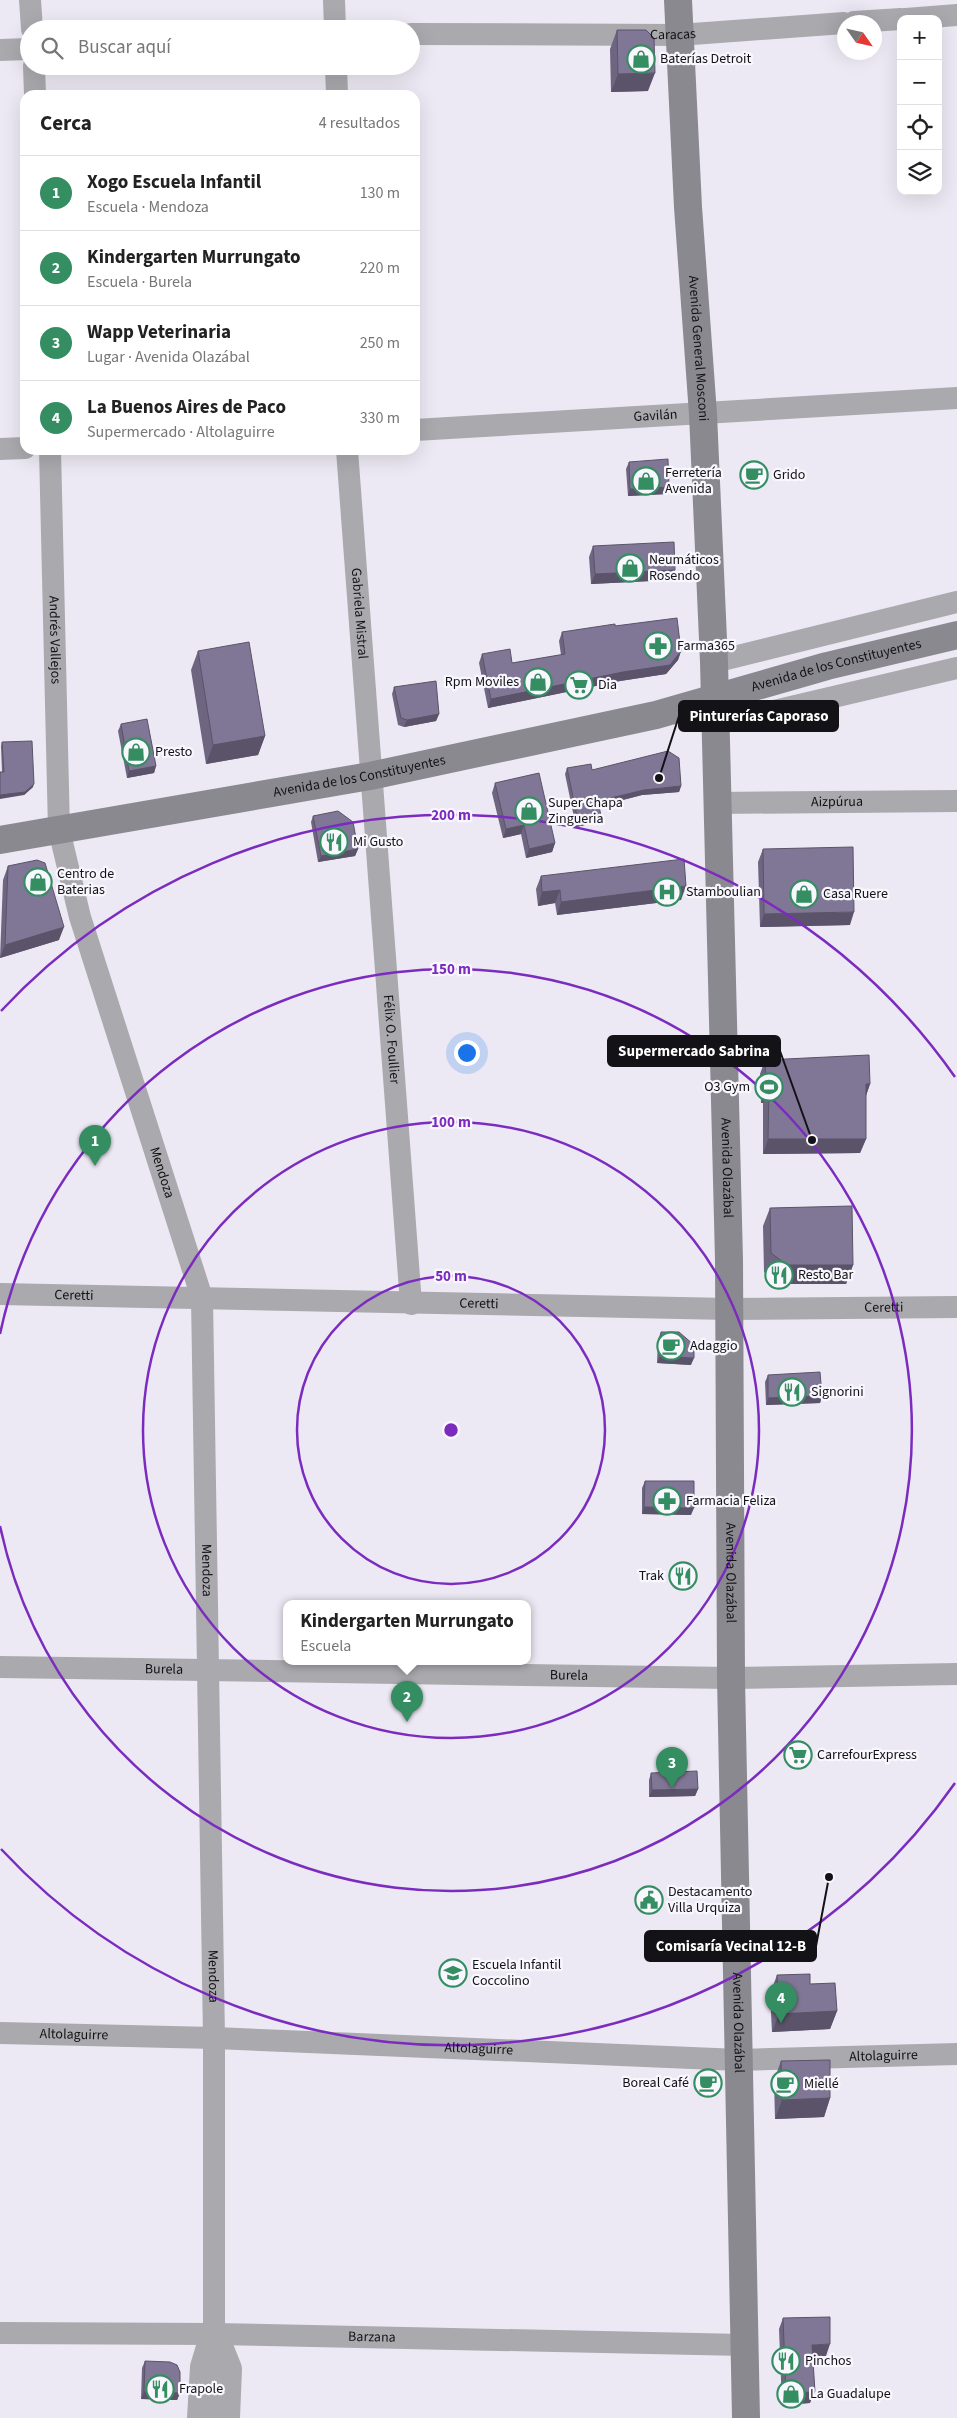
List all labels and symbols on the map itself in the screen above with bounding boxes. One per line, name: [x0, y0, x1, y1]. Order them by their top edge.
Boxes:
north arrow: [837, 15, 882, 60]
street label: Caracas: [650, 24, 697, 45]
shop icon: Baterías Detroit: [626, 44, 656, 74]
place label: Baterías Detroit: [660, 49, 752, 69]
street label: Avenida General Mosconi: [683, 275, 713, 422]
street label: Gavilán: [633, 405, 678, 427]
cafe icon: Grido: [739, 460, 769, 490]
place label: Ferretería Avenida: [665, 463, 722, 499]
place label: Grido: [773, 465, 805, 485]
shop icon: Ferretería Avenida: [631, 466, 661, 496]
place label: Neumáticos Rosendo: [649, 550, 719, 586]
shop icon: Neumáticos Rosendo: [615, 553, 645, 583]
street label: Gabriela Mistral: [346, 567, 373, 660]
street label: Andrés Vallejos: [43, 596, 66, 684]
pharmacy icon: Farma365: [643, 631, 673, 661]
street label: Avenida de los Constituyentes: [749, 634, 924, 697]
place label: Farma365: [677, 636, 735, 656]
shop icon: Rpm Moviles: [523, 667, 553, 697]
supermarket icon: Dia: [564, 670, 594, 700]
place label: Rpm Moviles: [445, 672, 519, 692]
place label: Dia: [598, 675, 617, 695]
callout: Pinturerías Caporaso: [679, 701, 838, 731]
text: Pinturerías Caporaso: [689, 706, 829, 727]
shop icon: Presto: [121, 737, 151, 767]
place label: Presto: [155, 742, 192, 762]
street label: Avenida de los Constituyentes: [272, 750, 448, 803]
street label: Aizpúrua: [811, 792, 863, 812]
place label: Super Chapa Zingueria: [548, 793, 623, 829]
shop icon: Super Chapa Zingueria: [514, 796, 544, 826]
text: 200 m: [431, 805, 471, 826]
restaurant icon: Mi Gusto: [319, 827, 349, 857]
place label: Mi Gusto: [353, 832, 403, 852]
place label: Centro de Baterias: [57, 864, 114, 900]
shop icon: Centro de Baterias: [23, 867, 53, 897]
hospital icon: Stamboulian: [652, 877, 682, 907]
shop icon: Casa Ruere: [789, 879, 819, 909]
place label: Stamboulian: [686, 882, 761, 902]
place label: Casa Ruere: [823, 884, 888, 904]
text: 150 m: [431, 959, 471, 980]
street label: Félix O. Foullier: [378, 994, 405, 1085]
callout: Supermercado Sabrina: [608, 1036, 780, 1066]
your location: [454, 1040, 480, 1066]
text: Supermercado Sabrina: [618, 1041, 770, 1062]
sports icon: O3 Gym: [754, 1072, 784, 1102]
place label: O3 Gym: [704, 1077, 750, 1097]
text: 100 m: [431, 1112, 471, 1133]
street label: Avenida Olazábal: [715, 1117, 738, 1219]
pin: 1: [79, 1125, 111, 1166]
street label: Mendoza: [144, 1144, 179, 1201]
restaurant icon: Resto Bar: [764, 1260, 794, 1290]
place label: Resto Bar: [798, 1265, 854, 1285]
text: 50 m: [435, 1266, 467, 1287]
street label: Ceretti: [54, 1285, 94, 1306]
street label: Ceretti: [459, 1293, 499, 1314]
street label: Ceretti: [864, 1297, 903, 1318]
cafe icon: Adaggio: [656, 1331, 686, 1361]
place label: Adaggio: [690, 1336, 738, 1356]
restaurant icon: Signorini: [777, 1377, 807, 1407]
place label: Signorini: [811, 1382, 864, 1402]
centre of rings: [442, 1421, 460, 1439]
pharmacy icon: Farmacia Feliza: [652, 1486, 682, 1516]
place label: Farmacia Feliza: [686, 1491, 776, 1511]
street label: Avenida Olazábal: [720, 1522, 741, 1624]
street label: Mendoza: [196, 1544, 217, 1597]
restaurant icon: Trak: [668, 1561, 698, 1591]
place label: Trak: [639, 1566, 664, 1586]
street label: Burela: [145, 1659, 183, 1680]
street label: Burela: [550, 1665, 588, 1686]
pin: 2: [391, 1681, 423, 1722]
supermarket icon: CarrefourExpress: [783, 1740, 813, 1770]
place label: CarrefourExpress: [817, 1745, 917, 1765]
pin: 3: [656, 1747, 688, 1788]
place label: Destacamento Villa Urquiza: [668, 1882, 752, 1918]
public building icon: Destacamento Villa Urquiza: [634, 1885, 664, 1915]
callout: Comisaría Vecinal 12-B: [645, 1931, 816, 1961]
text: Comisaría Vecinal 12-B: [656, 1936, 806, 1957]
street label: Mendoza: [203, 1950, 223, 2003]
place label: Escuela Infantil Coccolino: [472, 1955, 562, 1991]
school or university icon: Escuela Infantil Coccolino: [438, 1958, 468, 1988]
street label: Avenida Olazábal: [727, 1972, 749, 2074]
pin: 4: [765, 1982, 797, 2023]
street label: Altolaguirre: [39, 2024, 109, 2046]
street label: Altolaguirre: [444, 2038, 513, 2061]
street label: Altolaguirre: [849, 2045, 918, 2067]
cafe icon: Boreal Café: [693, 2068, 723, 2098]
cafe icon: Miellé: [770, 2069, 800, 2099]
place label: Boreal Café: [622, 2073, 689, 2093]
place label: Miellé: [804, 2074, 839, 2094]
street label: Barzana: [348, 2327, 396, 2348]
restaurant icon: Pinchos: [771, 2346, 801, 2376]
place label: Pinchos: [805, 2351, 852, 2371]
restaurant icon: Frapole: [145, 2374, 175, 2404]
place label: Frapole: [179, 2379, 223, 2399]
shop icon: La Guadalupe: [776, 2379, 806, 2409]
place label: La Guadalupe: [810, 2384, 891, 2404]

